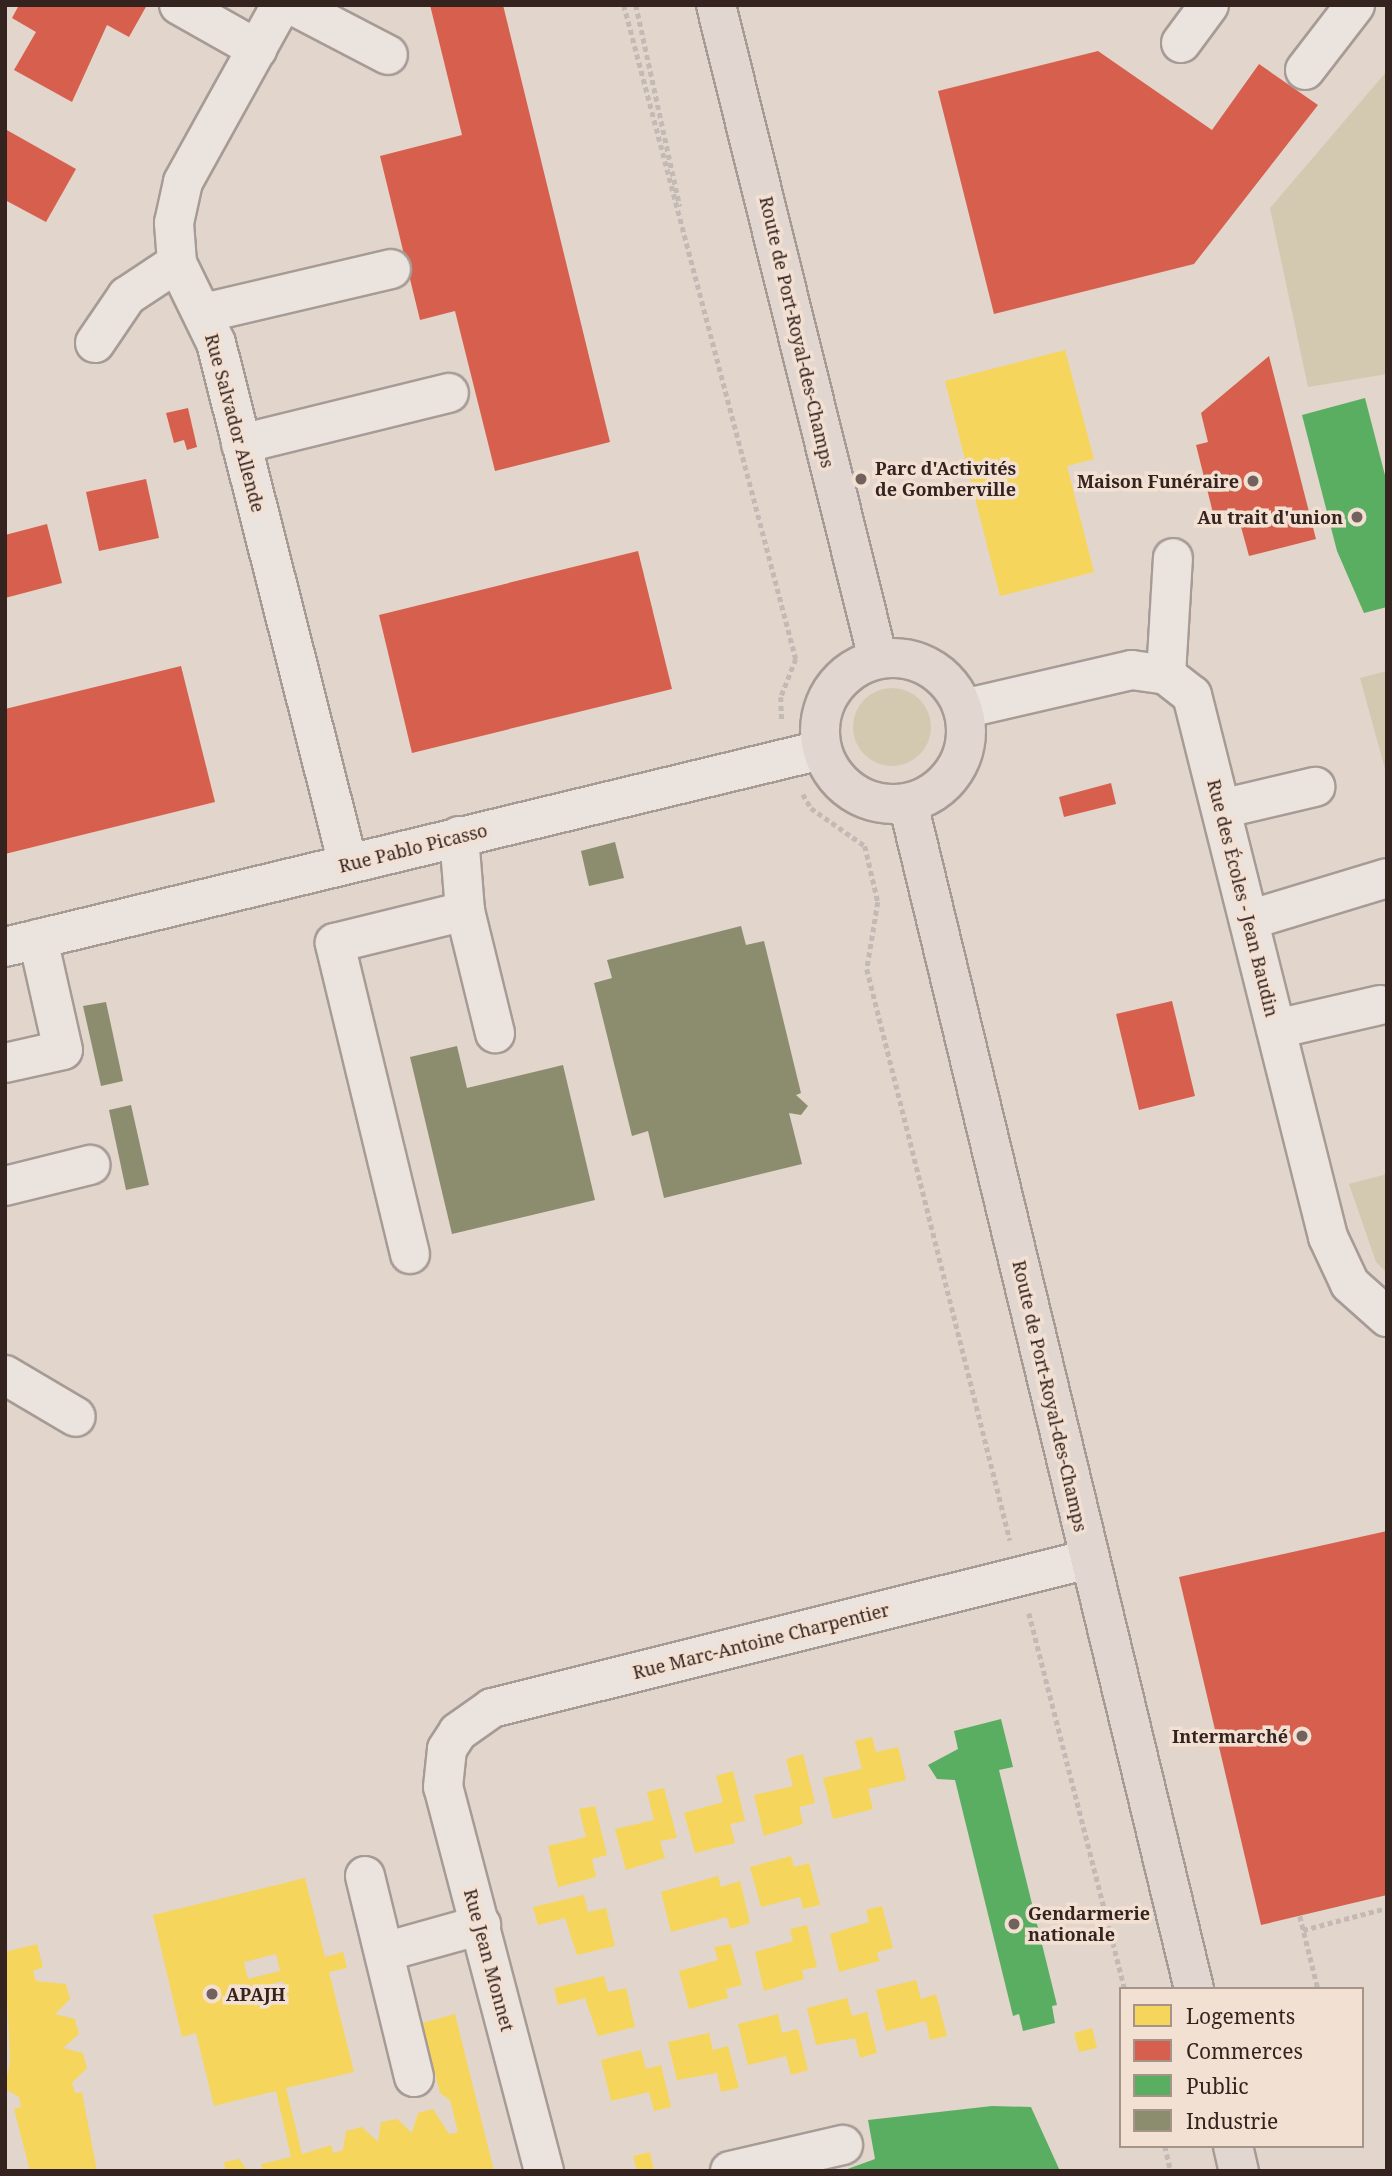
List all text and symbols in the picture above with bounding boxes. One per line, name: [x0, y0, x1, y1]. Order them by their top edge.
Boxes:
street label: Route de Port-Royal-des-Champs: [755, 194, 839, 470]
street label: Rue Salvador Allende: [201, 331, 269, 515]
place label: Parc d'Activités de Gomberville: [875, 458, 1016, 500]
place label: Maison Funéraire: [1077, 470, 1239, 492]
marker: Parc d'Activités de Gomberville: [853, 471, 869, 487]
marker: Maison Funéraire: [1245, 473, 1261, 489]
place label: Au trait d'union: [1197, 506, 1343, 528]
marker: Au trait d'union: [1349, 509, 1365, 525]
street label: Rue des Écoles - Jean Baudin: [1203, 777, 1283, 1019]
street label: Rue Pablo Picasso: [336, 819, 490, 877]
street label: Route de Port-Royal-des-Champs: [1008, 1258, 1092, 1534]
street label: Rue Marc-Antoine Charpentier: [630, 1599, 892, 1683]
place label: Intermarché: [1172, 1725, 1288, 1747]
marker: Intermarché: [1294, 1728, 1310, 1744]
street label: Rue Jean Monnet: [460, 1886, 518, 2034]
place label: Gendarmerie nationale: [1028, 1903, 1150, 1946]
marker: Gendarmerie nationale: [1006, 1916, 1022, 1932]
place label: APAJH: [226, 1983, 286, 2005]
marker: APAJH: [204, 1986, 220, 2002]
legend: [1119, 1987, 1364, 2148]
text: Logements: [1186, 2002, 1295, 2030]
text: Commerces: [1186, 2037, 1303, 2065]
text: Public: [1186, 2072, 1248, 2100]
text: Industrie: [1186, 2107, 1278, 2135]

